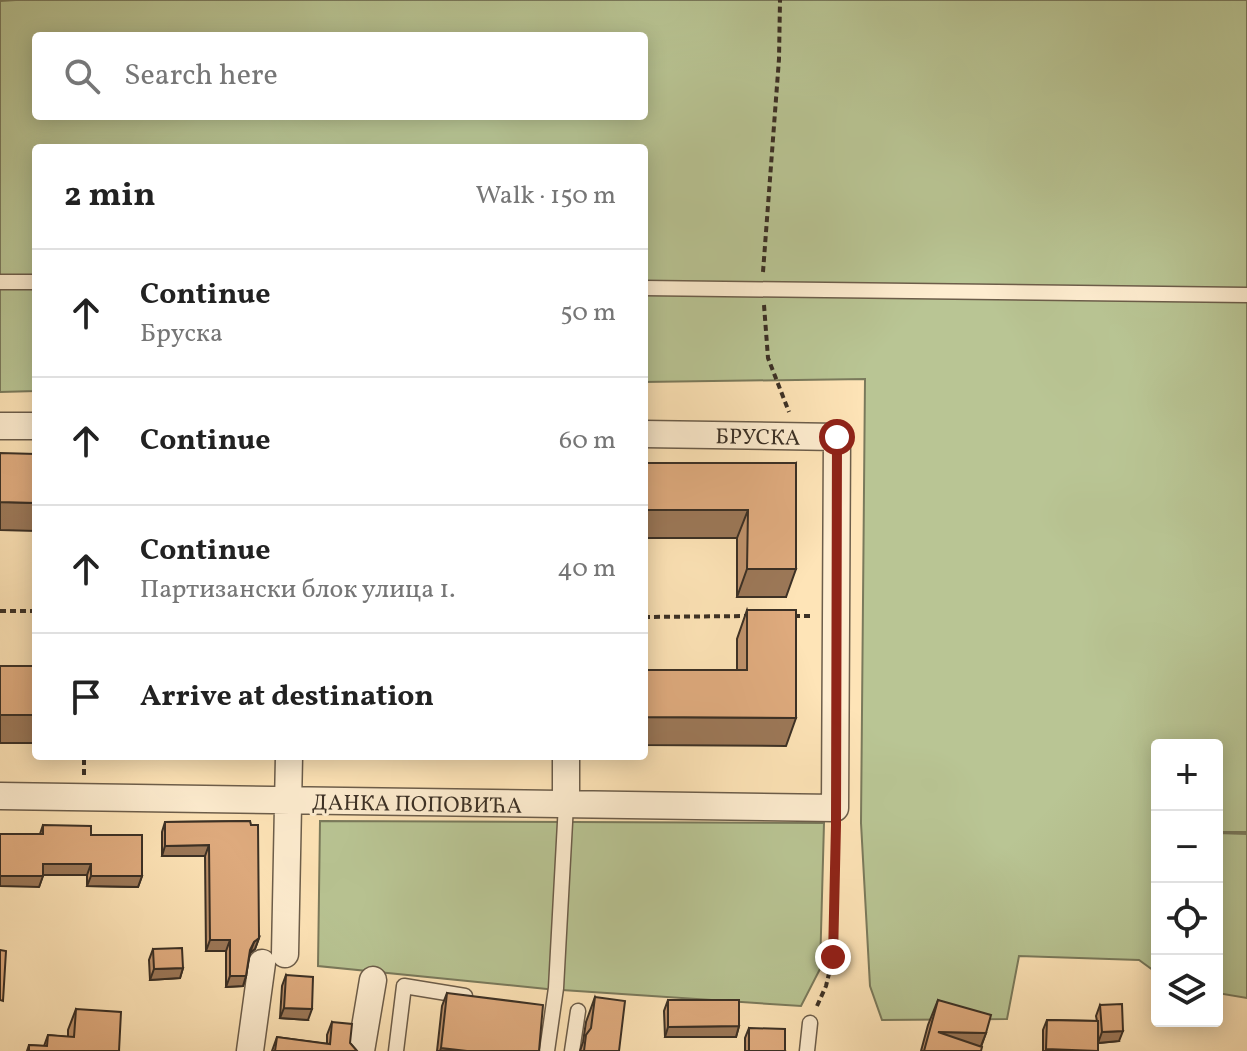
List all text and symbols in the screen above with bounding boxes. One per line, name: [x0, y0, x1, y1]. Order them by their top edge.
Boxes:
search box: [32, 32, 648, 120]
icon: search: [60, 54, 104, 98]
text: Search here: [124, 55, 278, 97]
text: 2 min: [64, 173, 156, 220]
text: Walk · 150 m: [475, 178, 616, 214]
text: Continue: [140, 274, 271, 316]
icon: ahead: [64, 291, 108, 335]
text: 50 m: [560, 295, 616, 331]
text: Бруска: [140, 316, 223, 352]
icon: ahead: [64, 419, 108, 463]
route start: [819, 419, 855, 455]
text: Continue: [140, 420, 271, 462]
street label: БРУСКА: [715, 422, 801, 455]
text: 60 m: [559, 423, 616, 459]
text: Continue: [140, 530, 271, 572]
icon: ahead: [64, 547, 108, 591]
text: 40 m: [557, 551, 616, 587]
text: Партизански блок улица 1.: [140, 572, 456, 608]
icon: arrive: [64, 675, 108, 719]
text: Arrive at destination: [140, 676, 434, 718]
map controls: [1151, 739, 1223, 1027]
button: +: [1151, 739, 1223, 811]
street label: ДАНКА ПОПОВИЋА: [312, 788, 522, 823]
button: −: [1151, 811, 1223, 883]
button: locate: [1151, 883, 1223, 955]
route end: [815, 939, 851, 975]
button: layers: [1151, 955, 1223, 1027]

